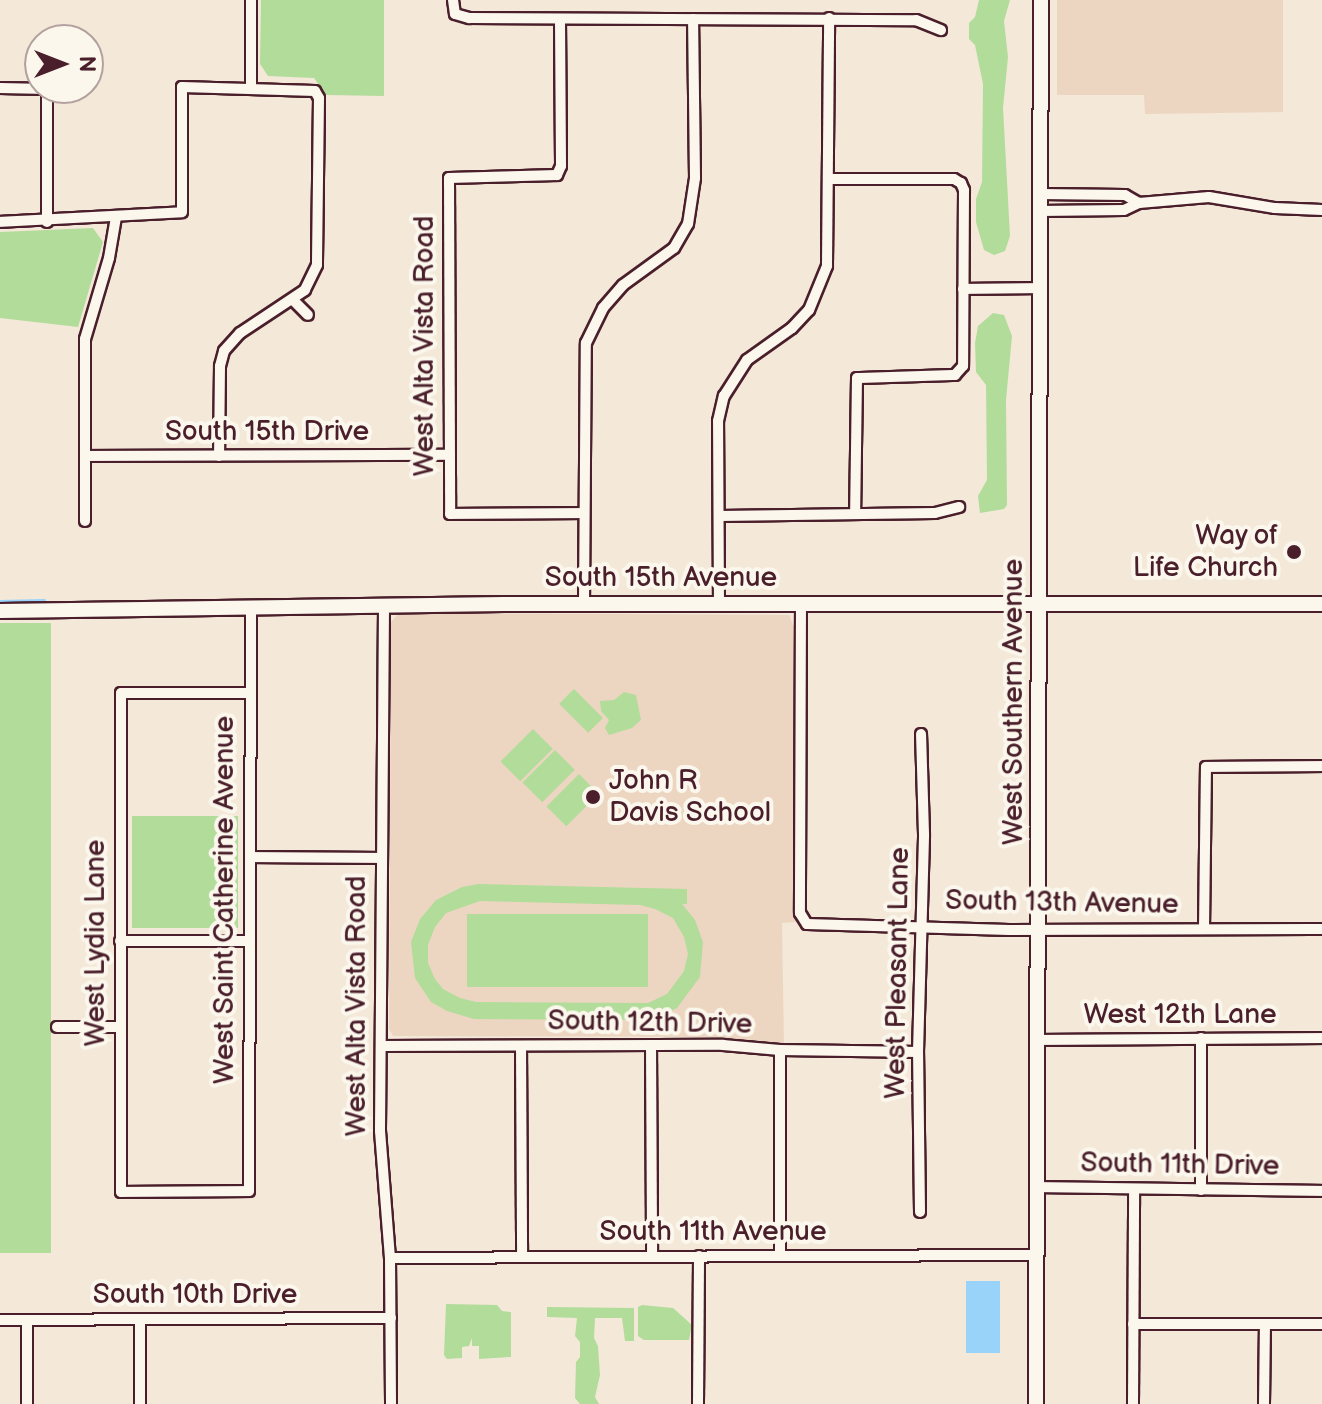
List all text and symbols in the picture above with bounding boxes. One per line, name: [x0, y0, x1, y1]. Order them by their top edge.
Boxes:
north arrow: [24, 24, 104, 104]
text: N: [73, 56, 100, 72]
street label: West Alta Vista Road: [408, 215, 442, 477]
street label: South 15th Drive: [165, 415, 369, 449]
place label: Way of Life Church: [1133, 519, 1278, 585]
marker: Way of Life Church: [1285, 543, 1303, 561]
street label: West Southern Avenue: [997, 559, 1031, 845]
street label: South 15th Avenue: [545, 561, 777, 595]
street label: West Saint Catherine Avenue: [208, 716, 242, 1084]
place label: John R Davis School: [609, 764, 772, 830]
marker: John R Davis School: [584, 788, 602, 806]
street label: West Lydia Lane: [79, 840, 113, 1046]
street label: West Pleasant Lane: [879, 847, 917, 1099]
street label: West Alta Vista Road: [340, 875, 374, 1137]
street label: South 13th Avenue: [945, 884, 1179, 922]
street label: West 12th Lane: [1083, 998, 1277, 1032]
street label: South 12th Drive: [547, 1004, 753, 1042]
street label: South 11th Drive: [1080, 1146, 1280, 1184]
street label: South 11th Avenue: [599, 1215, 827, 1249]
street label: South 10th Drive: [93, 1278, 297, 1312]

